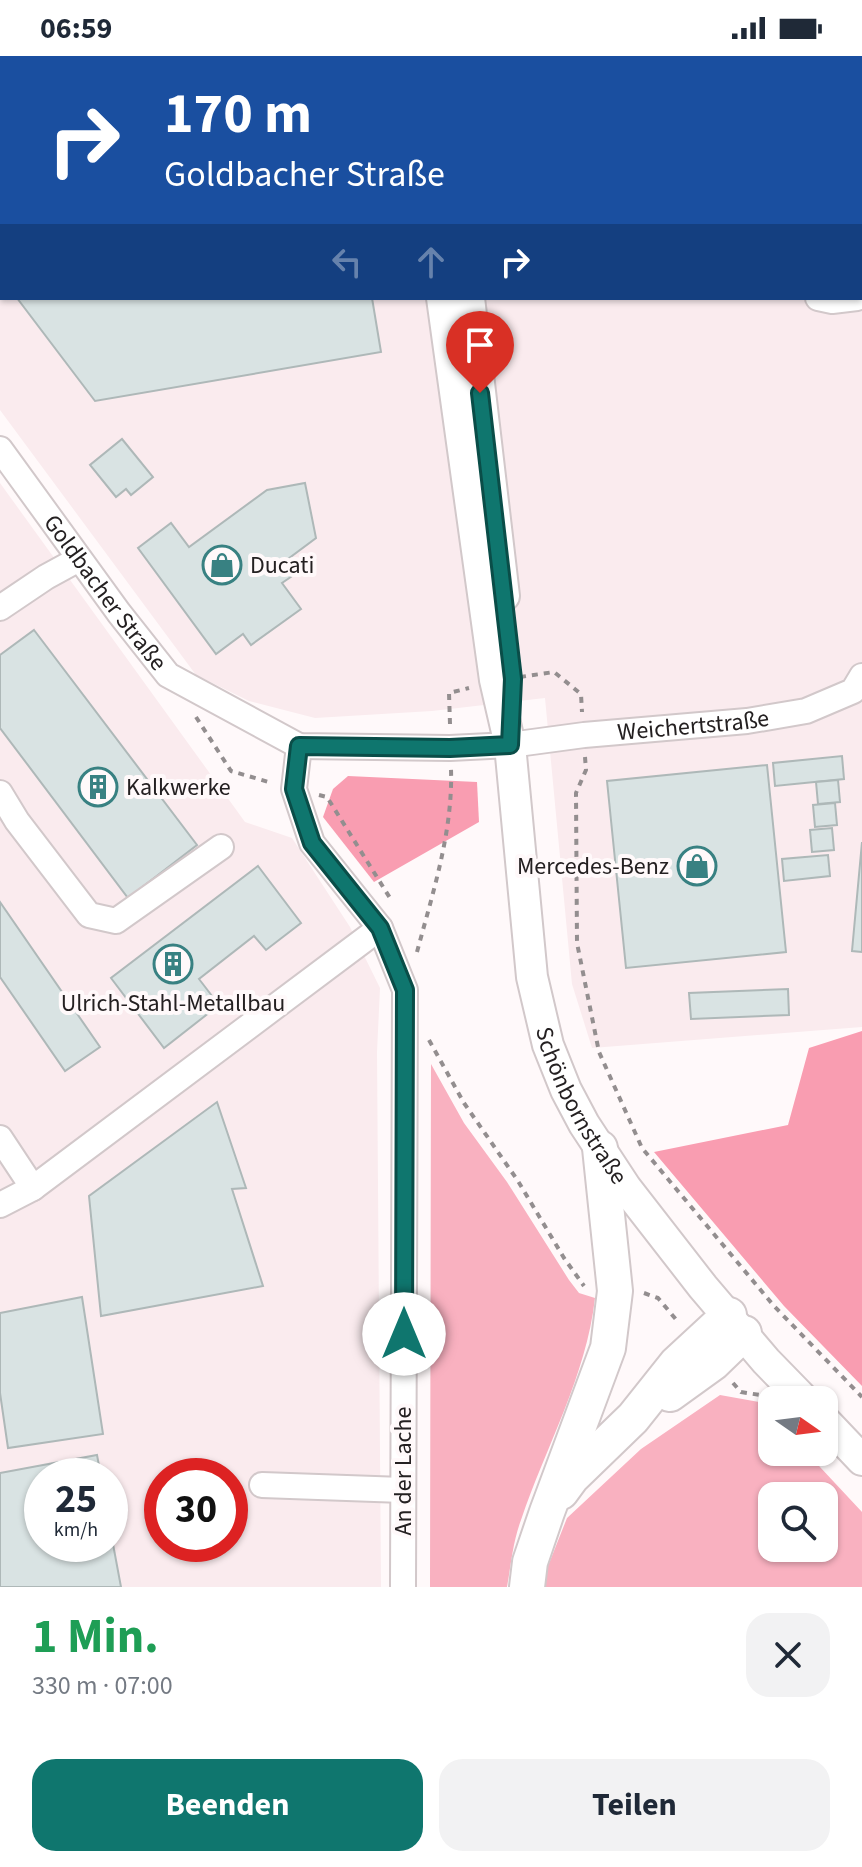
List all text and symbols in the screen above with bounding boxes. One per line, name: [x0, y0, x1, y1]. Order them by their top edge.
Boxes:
text: 06:59: [40, 7, 112, 50]
text: 170 m: [164, 75, 312, 154]
icon: right: [32, 88, 136, 192]
text: Goldbacher Straße: [164, 149, 445, 200]
icon: left: [325, 240, 369, 284]
icon: ahead: [409, 240, 453, 284]
icon: right: [493, 240, 537, 284]
pin: [446, 311, 514, 393]
icon: arrive: [458, 323, 502, 367]
street label: Goldbacher Straße: [35, 507, 176, 678]
shop icon: Ducati: [201, 544, 243, 586]
place label: Ducati: [250, 548, 314, 583]
street label: Weichertstraße: [616, 700, 772, 750]
building icon: Kalkwerke: [77, 766, 119, 808]
place label: Kalkwerke: [126, 770, 231, 805]
shop icon: Mercedes-Benz: [676, 845, 718, 887]
place label: Mercedes-Benz: [517, 849, 669, 884]
building icon: Ulrich-Stahl-Metallbau: [152, 943, 194, 985]
place label: Ulrich-Stahl-Metallbau: [61, 986, 285, 1021]
street label: Schönbornstraße: [527, 1023, 636, 1191]
position arrow: [362, 1292, 446, 1376]
north arrow: [758, 1386, 838, 1466]
map controls: [758, 1386, 838, 1562]
street label: An der Lache: [386, 1407, 421, 1535]
speed limit sign: 30: [144, 1458, 248, 1562]
text: 25: [55, 1471, 97, 1528]
button: search: [758, 1482, 838, 1562]
text: km/h: [54, 1516, 98, 1544]
text: 1 Min.: [32, 1603, 159, 1671]
button: close: [746, 1613, 830, 1697]
text: 330 m · 07:00: [32, 1667, 173, 1704]
button: Beenden: [32, 1759, 423, 1851]
button: Teilen: [439, 1759, 830, 1851]

